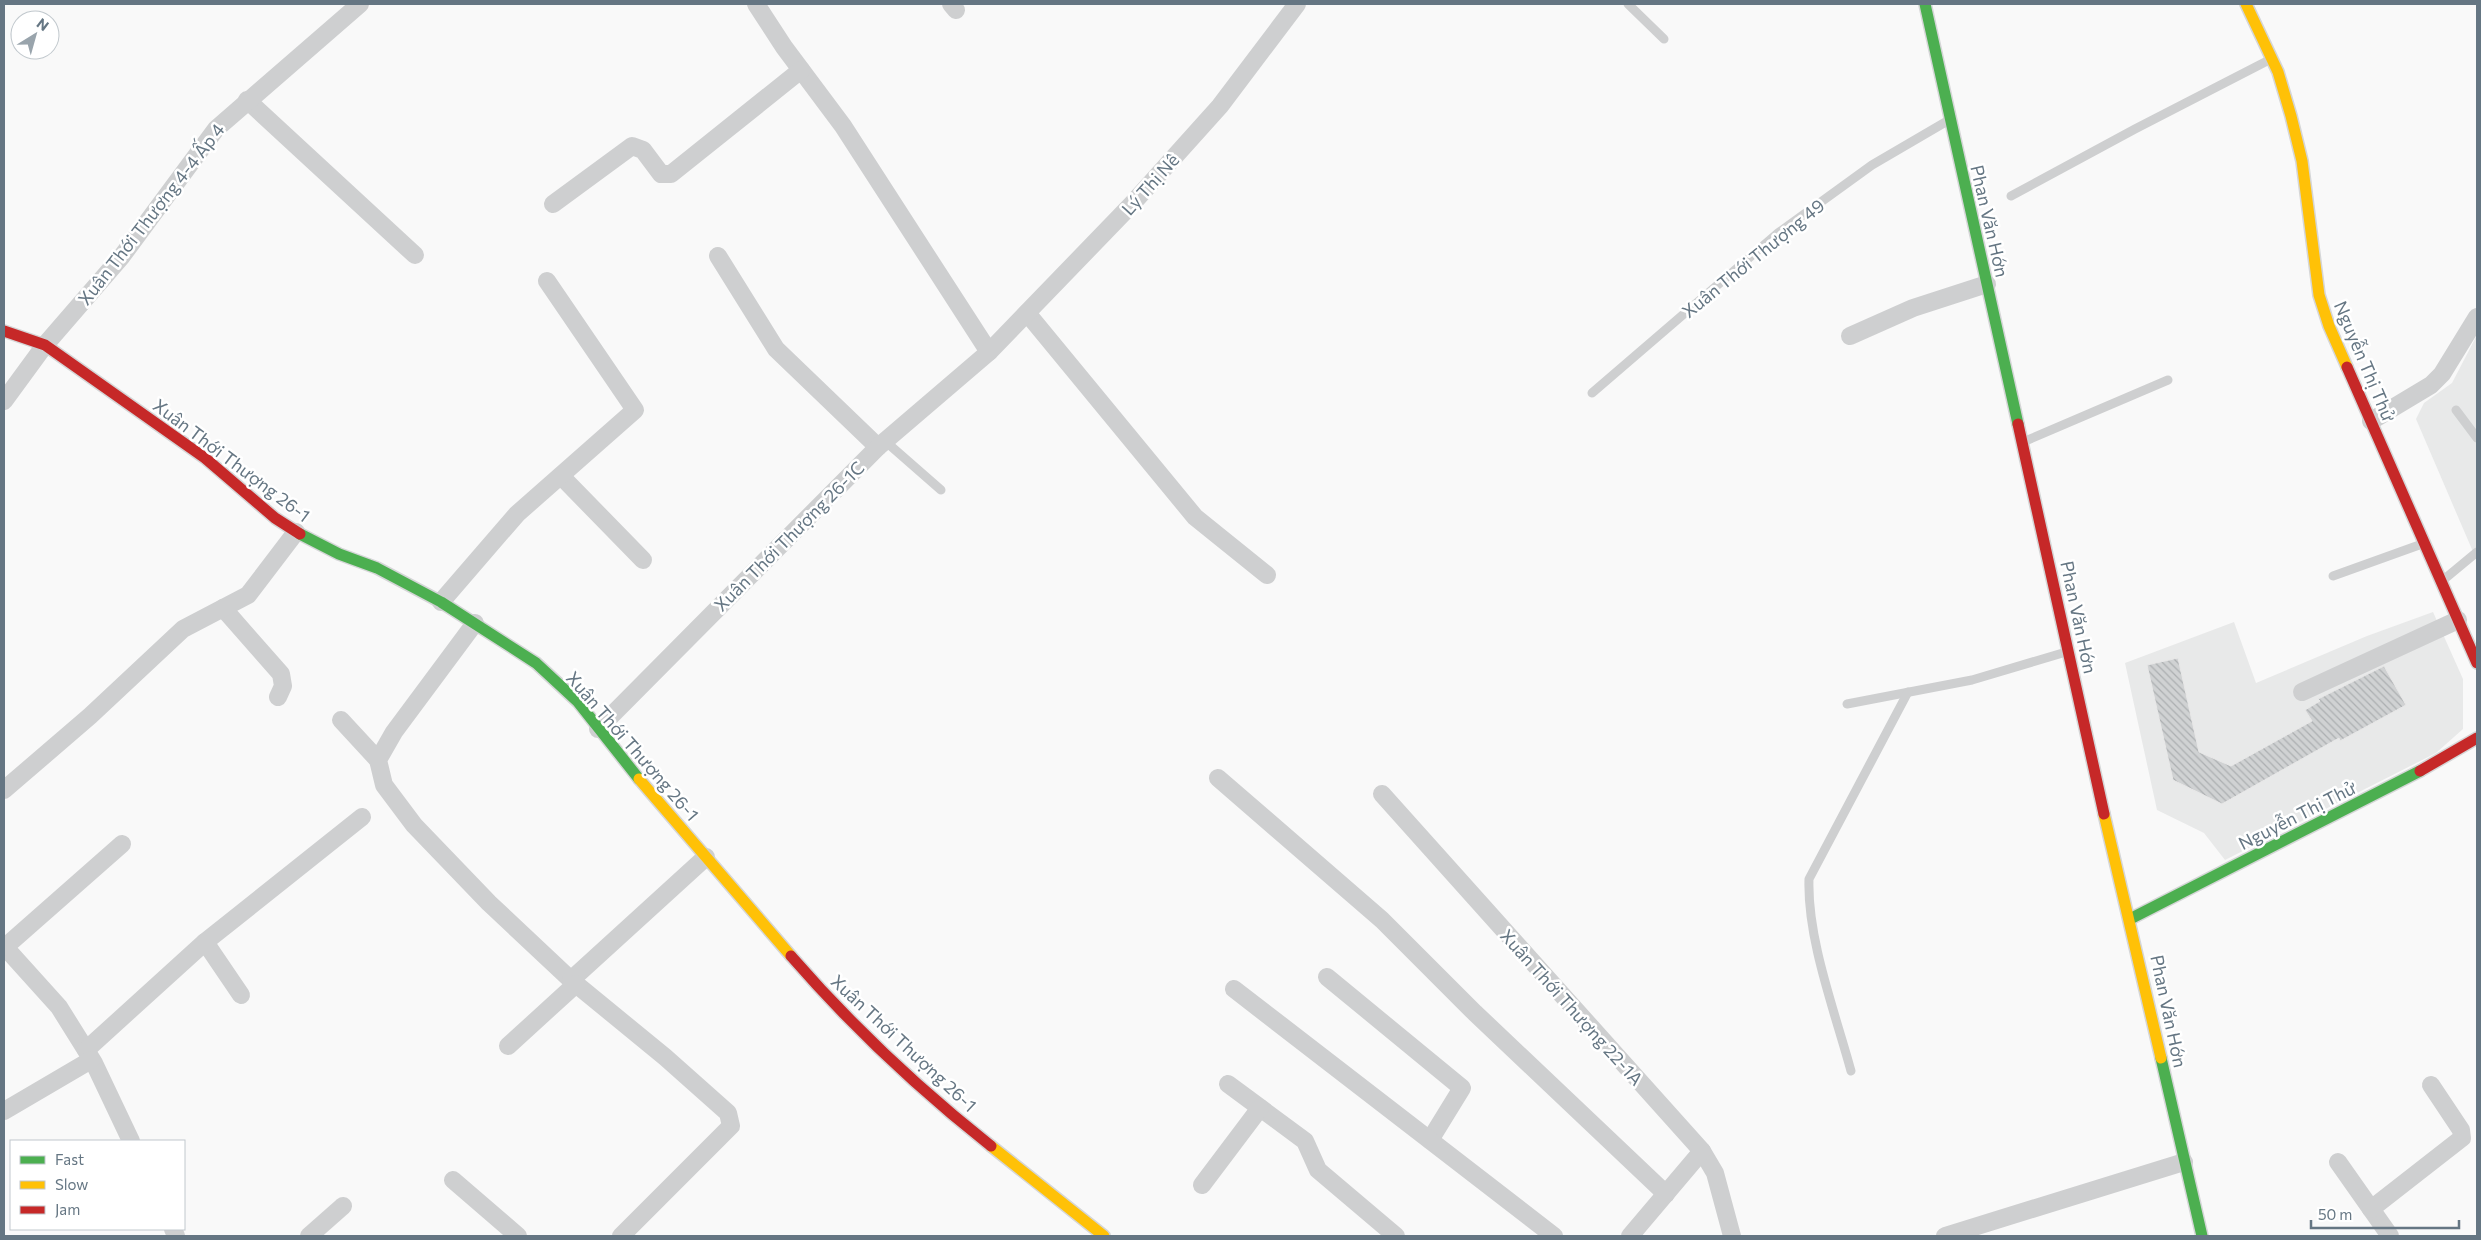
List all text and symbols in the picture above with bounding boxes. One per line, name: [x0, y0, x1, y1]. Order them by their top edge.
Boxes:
north arrow: [10, 10, 60, 60]
text: N: [34, 14, 52, 34]
street label: Xuân Thới Thượng 4-4 Ấp 4: [72, 117, 229, 309]
street label: Lý Thị Nê: [1117, 149, 1183, 219]
street label: Phan Văn Hớn: [1966, 163, 2014, 279]
street label: Xuân Thới Thượng 49: [1678, 194, 1828, 322]
street label: Nguyễn Thị Thử: [2330, 297, 2401, 425]
street label: Xuân Thới Thượng 26-1: [149, 394, 315, 526]
street label: Xuân Thới Thượng 26-1C: [709, 456, 869, 616]
street label: Phan Văn Hớn: [2056, 559, 2102, 675]
street label: Xuân Thới Thượng 26-1: [562, 667, 704, 825]
street label: Nguyễn Thị Thử: [2235, 776, 2360, 854]
street label: Xuân Thới Thượng 22-1A: [1496, 924, 1648, 1090]
street label: Phan Văn Hớn: [2146, 953, 2192, 1069]
street label: Xuân Thới Thượng 26-1: [827, 970, 981, 1116]
legend: [10, 1140, 185, 1230]
text: Fast: [55, 1150, 84, 1168]
text: Slow: [55, 1175, 88, 1193]
scale bar: [2311, 1198, 2458, 1230]
text: Jam: [55, 1200, 80, 1218]
text: 50 m: [2318, 1205, 2352, 1223]

